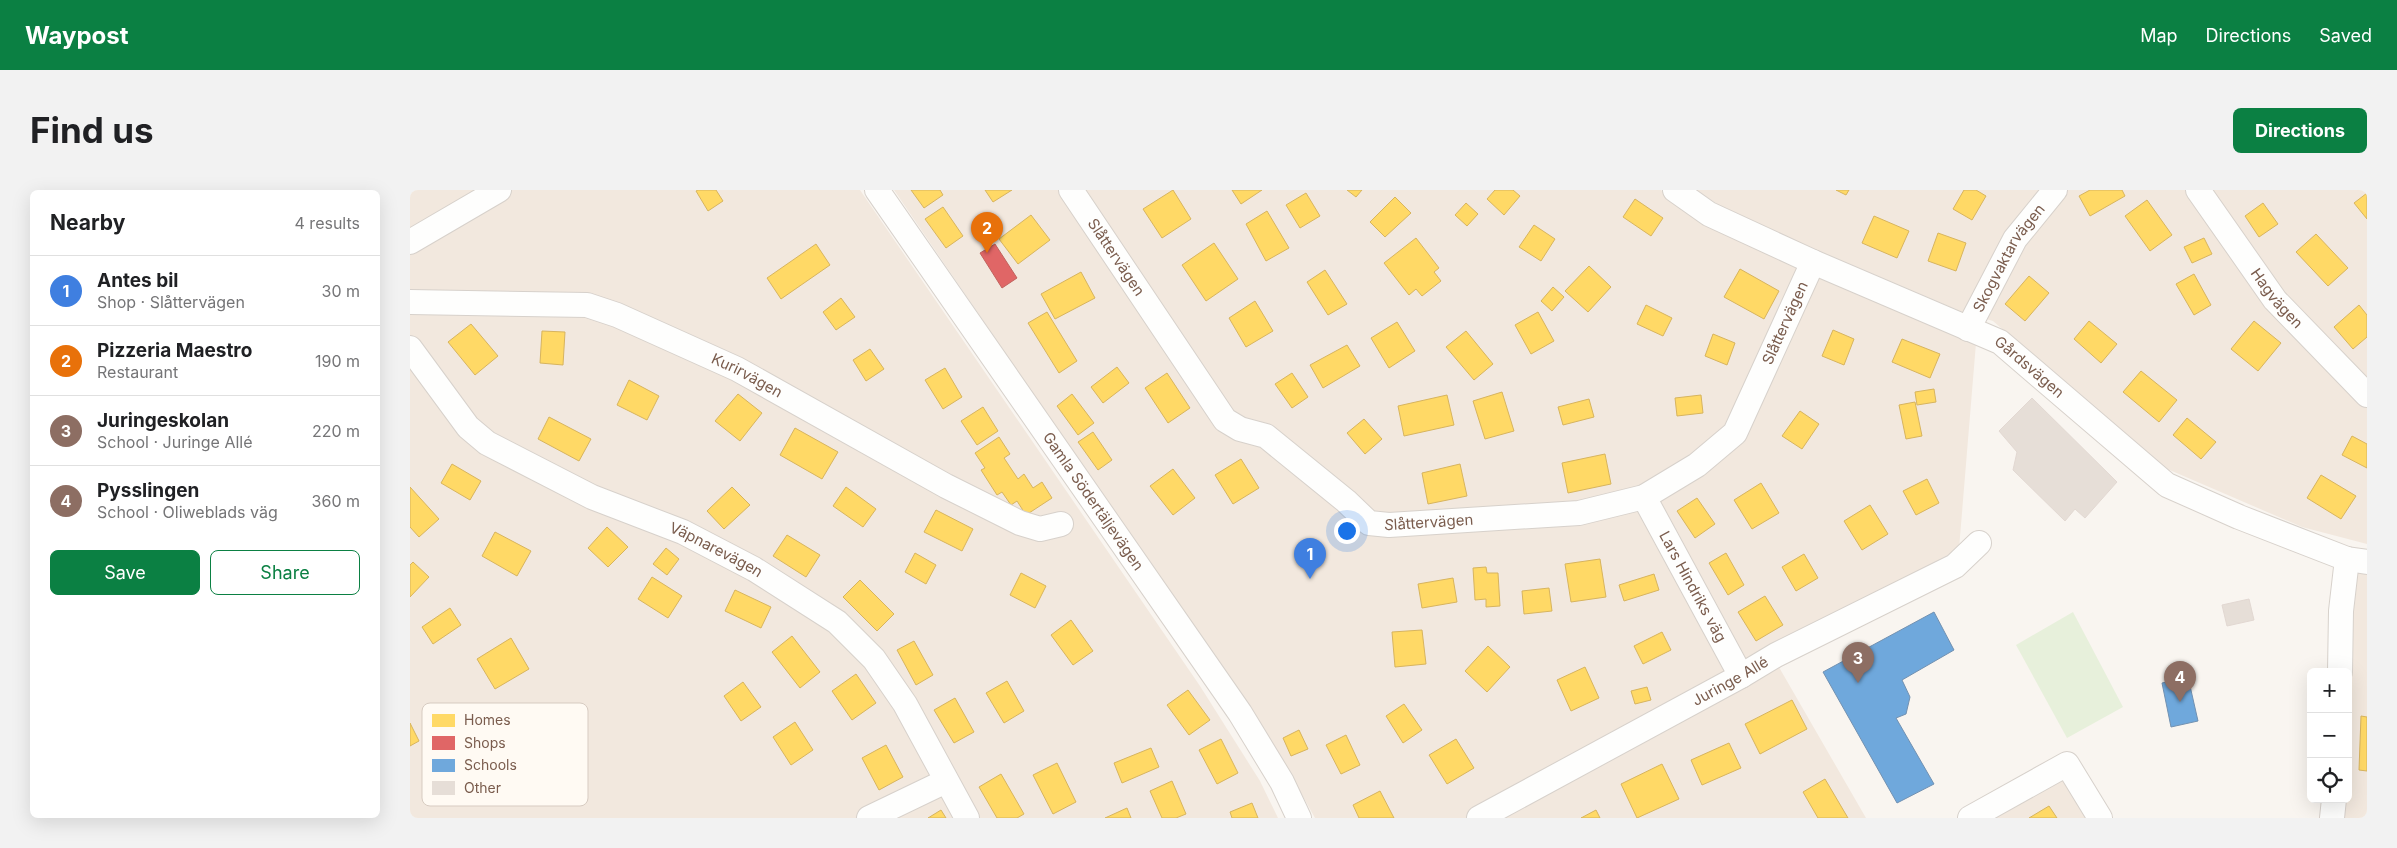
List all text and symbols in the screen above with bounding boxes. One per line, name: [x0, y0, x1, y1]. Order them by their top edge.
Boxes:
text: Waypost: [25, 21, 129, 50]
text: Map: [2140, 25, 2178, 46]
text: Directions: [2206, 25, 2291, 46]
text: Saved: [2319, 25, 2372, 46]
button: Directions: [2233, 108, 2367, 153]
text: Find us: [30, 109, 154, 151]
street label: Skogvaktarvägen: [1968, 200, 2049, 315]
text: Nearby: [50, 210, 125, 235]
pin: 2: [971, 212, 1003, 253]
text: 4 results: [295, 213, 360, 233]
street label: Slåttervägen: [1084, 215, 1149, 299]
street label: Hagvägen: [2247, 264, 2307, 332]
text: Antes bil: [97, 269, 179, 292]
street label: Slåttervägen: [1758, 278, 1812, 367]
text: 1: [63, 281, 69, 301]
text: 30 m: [322, 281, 360, 301]
text: Shop · Slåttervägen: [97, 292, 245, 312]
street label: Gårdsvägen: [1991, 332, 2068, 402]
text: Pizzeria Maestro: [97, 339, 252, 362]
street label: Kurirvägen: [709, 349, 786, 402]
text: 2: [61, 351, 71, 371]
text: 190 m: [315, 351, 360, 371]
text: Restaurant: [97, 362, 178, 382]
text: Juringeskolan: [97, 409, 229, 432]
text: 3: [61, 421, 71, 441]
text: 220 m: [312, 421, 360, 441]
street label: Gamla Södertäljevägen: [1039, 428, 1148, 574]
text: School · Juringe Allé: [97, 432, 253, 452]
text: Pysslingen: [97, 479, 199, 502]
text: 4: [61, 491, 71, 511]
text: 360 m: [312, 491, 360, 511]
text: School · Oliweblads väg: [97, 502, 278, 522]
street label: Slåttervägen: [1383, 510, 1474, 534]
street label: Väpnarevägen: [667, 518, 767, 581]
your location: [1334, 518, 1360, 544]
street label: Lars Hindriks väg: [1655, 528, 1731, 645]
pin: 1: [1294, 538, 1326, 579]
button: Save: [50, 550, 200, 595]
button: Share: [210, 550, 360, 595]
pin: 3: [1842, 642, 1874, 683]
street label: Juringe Allé: [1689, 652, 1772, 710]
pin: 4: [2164, 661, 2196, 702]
map controls: [2307, 668, 2352, 803]
button: +: [2307, 668, 2352, 713]
legend: [422, 703, 588, 806]
text: Homes: [464, 711, 511, 728]
button: −: [2307, 713, 2352, 758]
text: Shops: [464, 734, 506, 751]
text: Schools: [464, 756, 517, 773]
button: locate: [2307, 758, 2352, 803]
text: Other: [464, 779, 501, 796]

